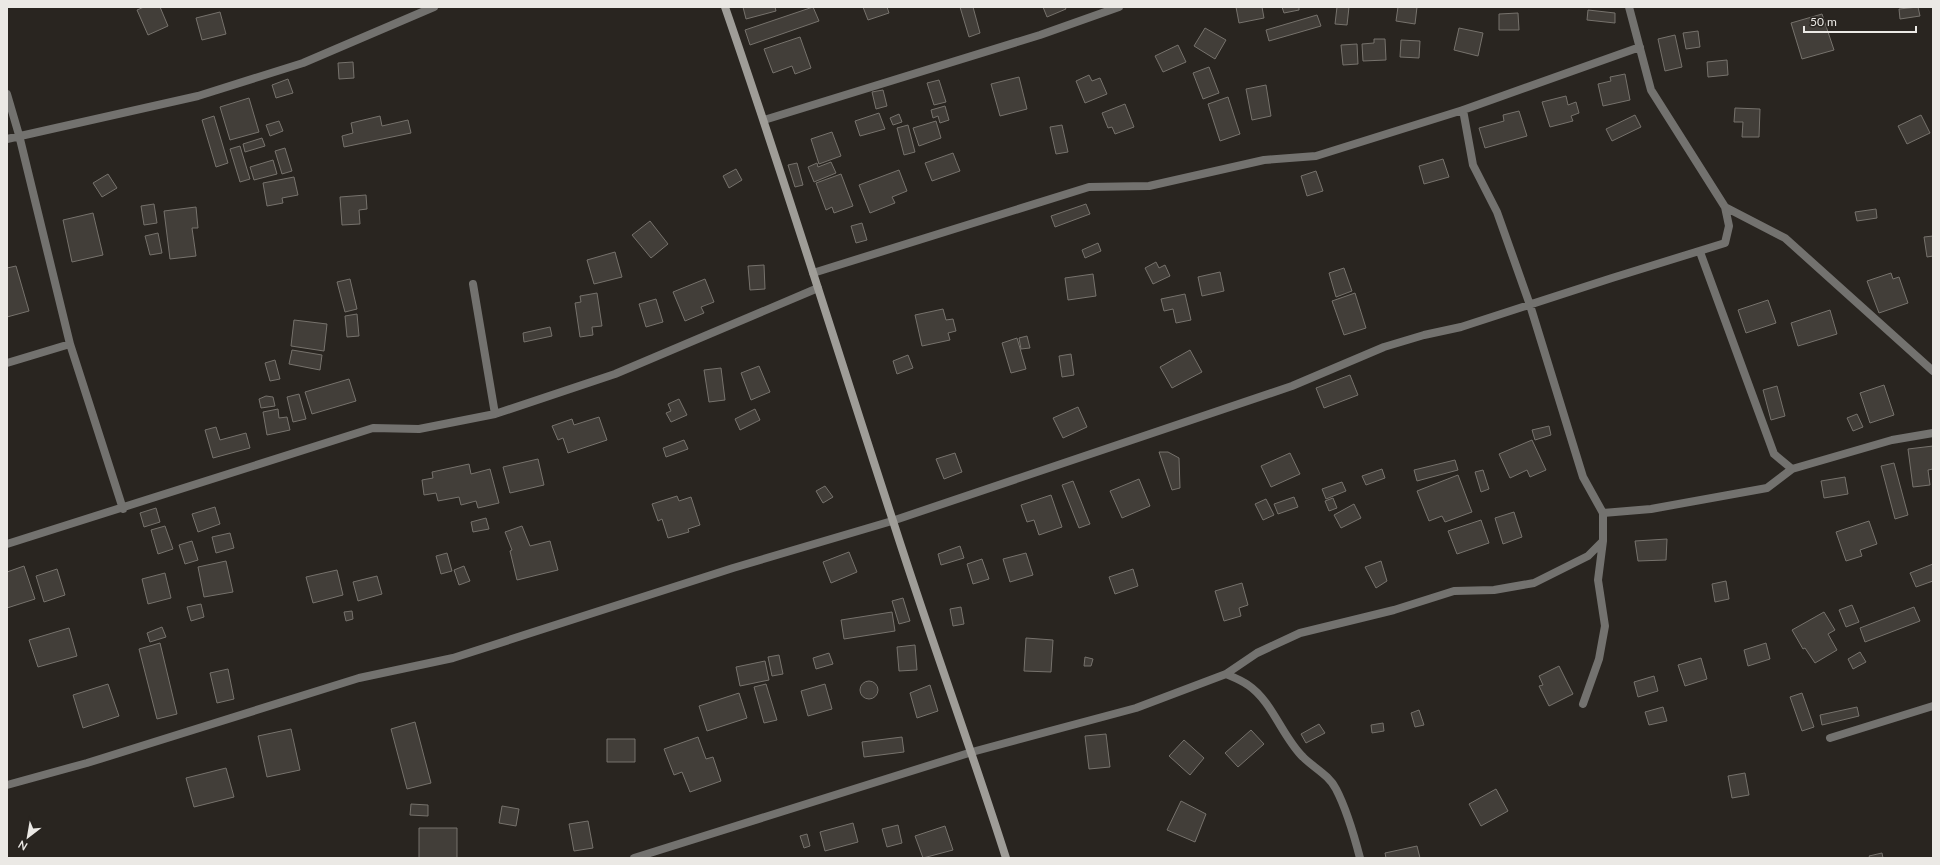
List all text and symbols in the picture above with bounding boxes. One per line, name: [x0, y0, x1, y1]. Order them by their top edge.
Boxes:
scale bar: [1804, 8, 1916, 34]
text: 50 m: [1810, 14, 1837, 29]
north arrow: [8, 817, 48, 857]
text: N: [16, 838, 30, 854]

